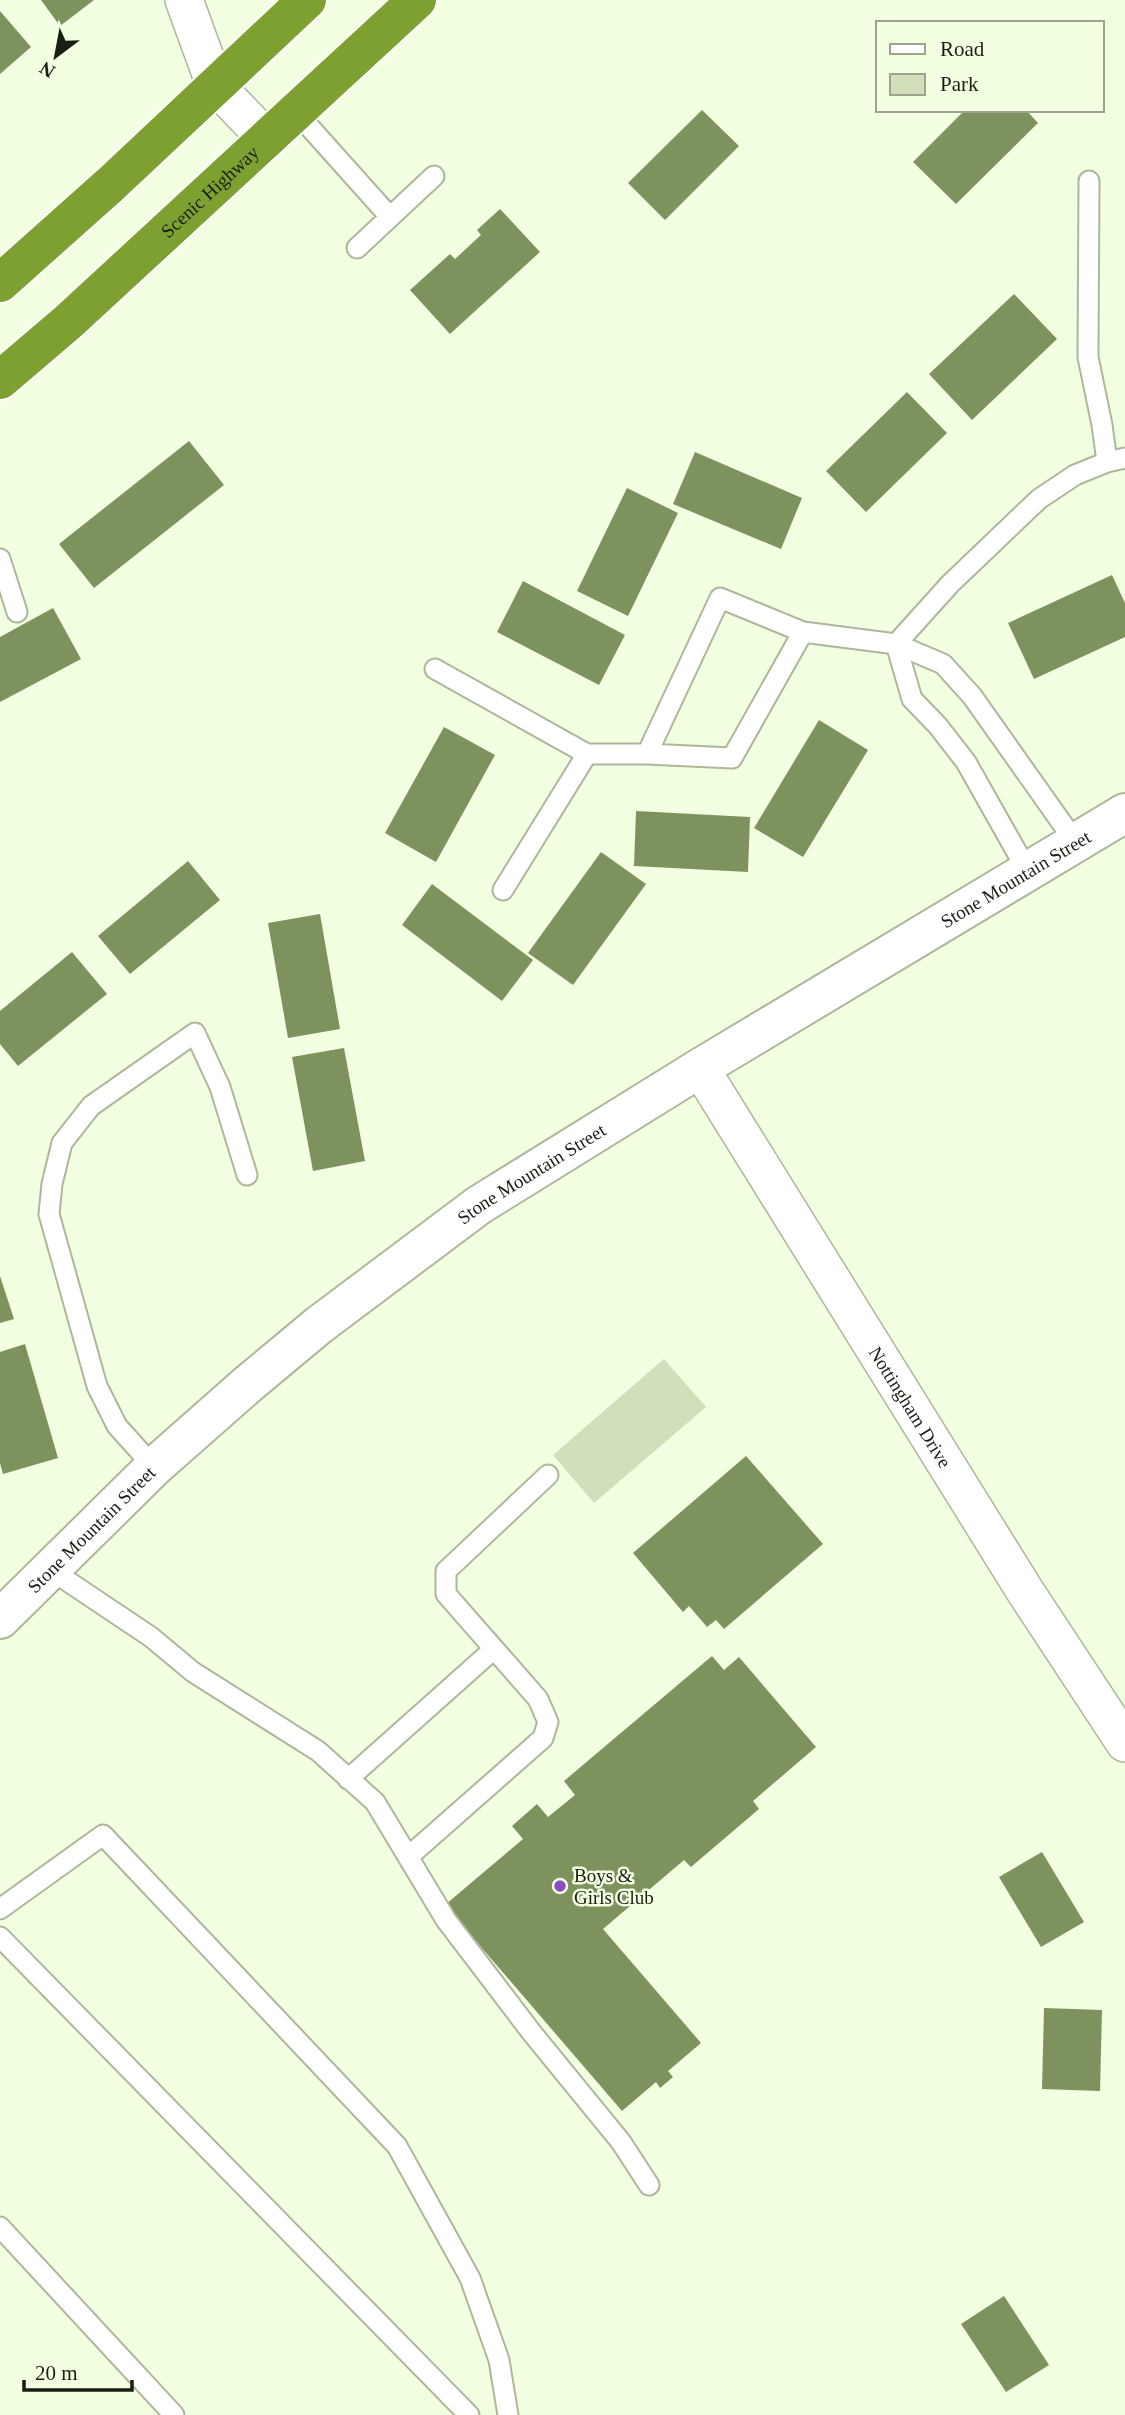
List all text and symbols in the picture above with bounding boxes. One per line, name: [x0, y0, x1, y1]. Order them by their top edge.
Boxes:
north arrow: [21, 21, 91, 91]
legend: [876, 21, 1104, 112]
text: Road: [940, 37, 985, 61]
text: N: [36, 57, 59, 83]
text: Park: [940, 72, 979, 96]
street label: Scenic Highway: [157, 141, 263, 242]
street label: Stone Mountain Street: [937, 826, 1095, 932]
street label: Stone Mountain Street: [453, 1119, 610, 1229]
street label: Nottingham Drive: [865, 1343, 956, 1472]
street label: Stone Mountain Street: [23, 1461, 160, 1597]
place label: Boys & Girls Club: [574, 1865, 654, 1908]
marker: Boys & Girls Club: [552, 1878, 568, 1894]
scale bar: [24, 2348, 133, 2392]
text: 20 m: [35, 2361, 78, 2385]

